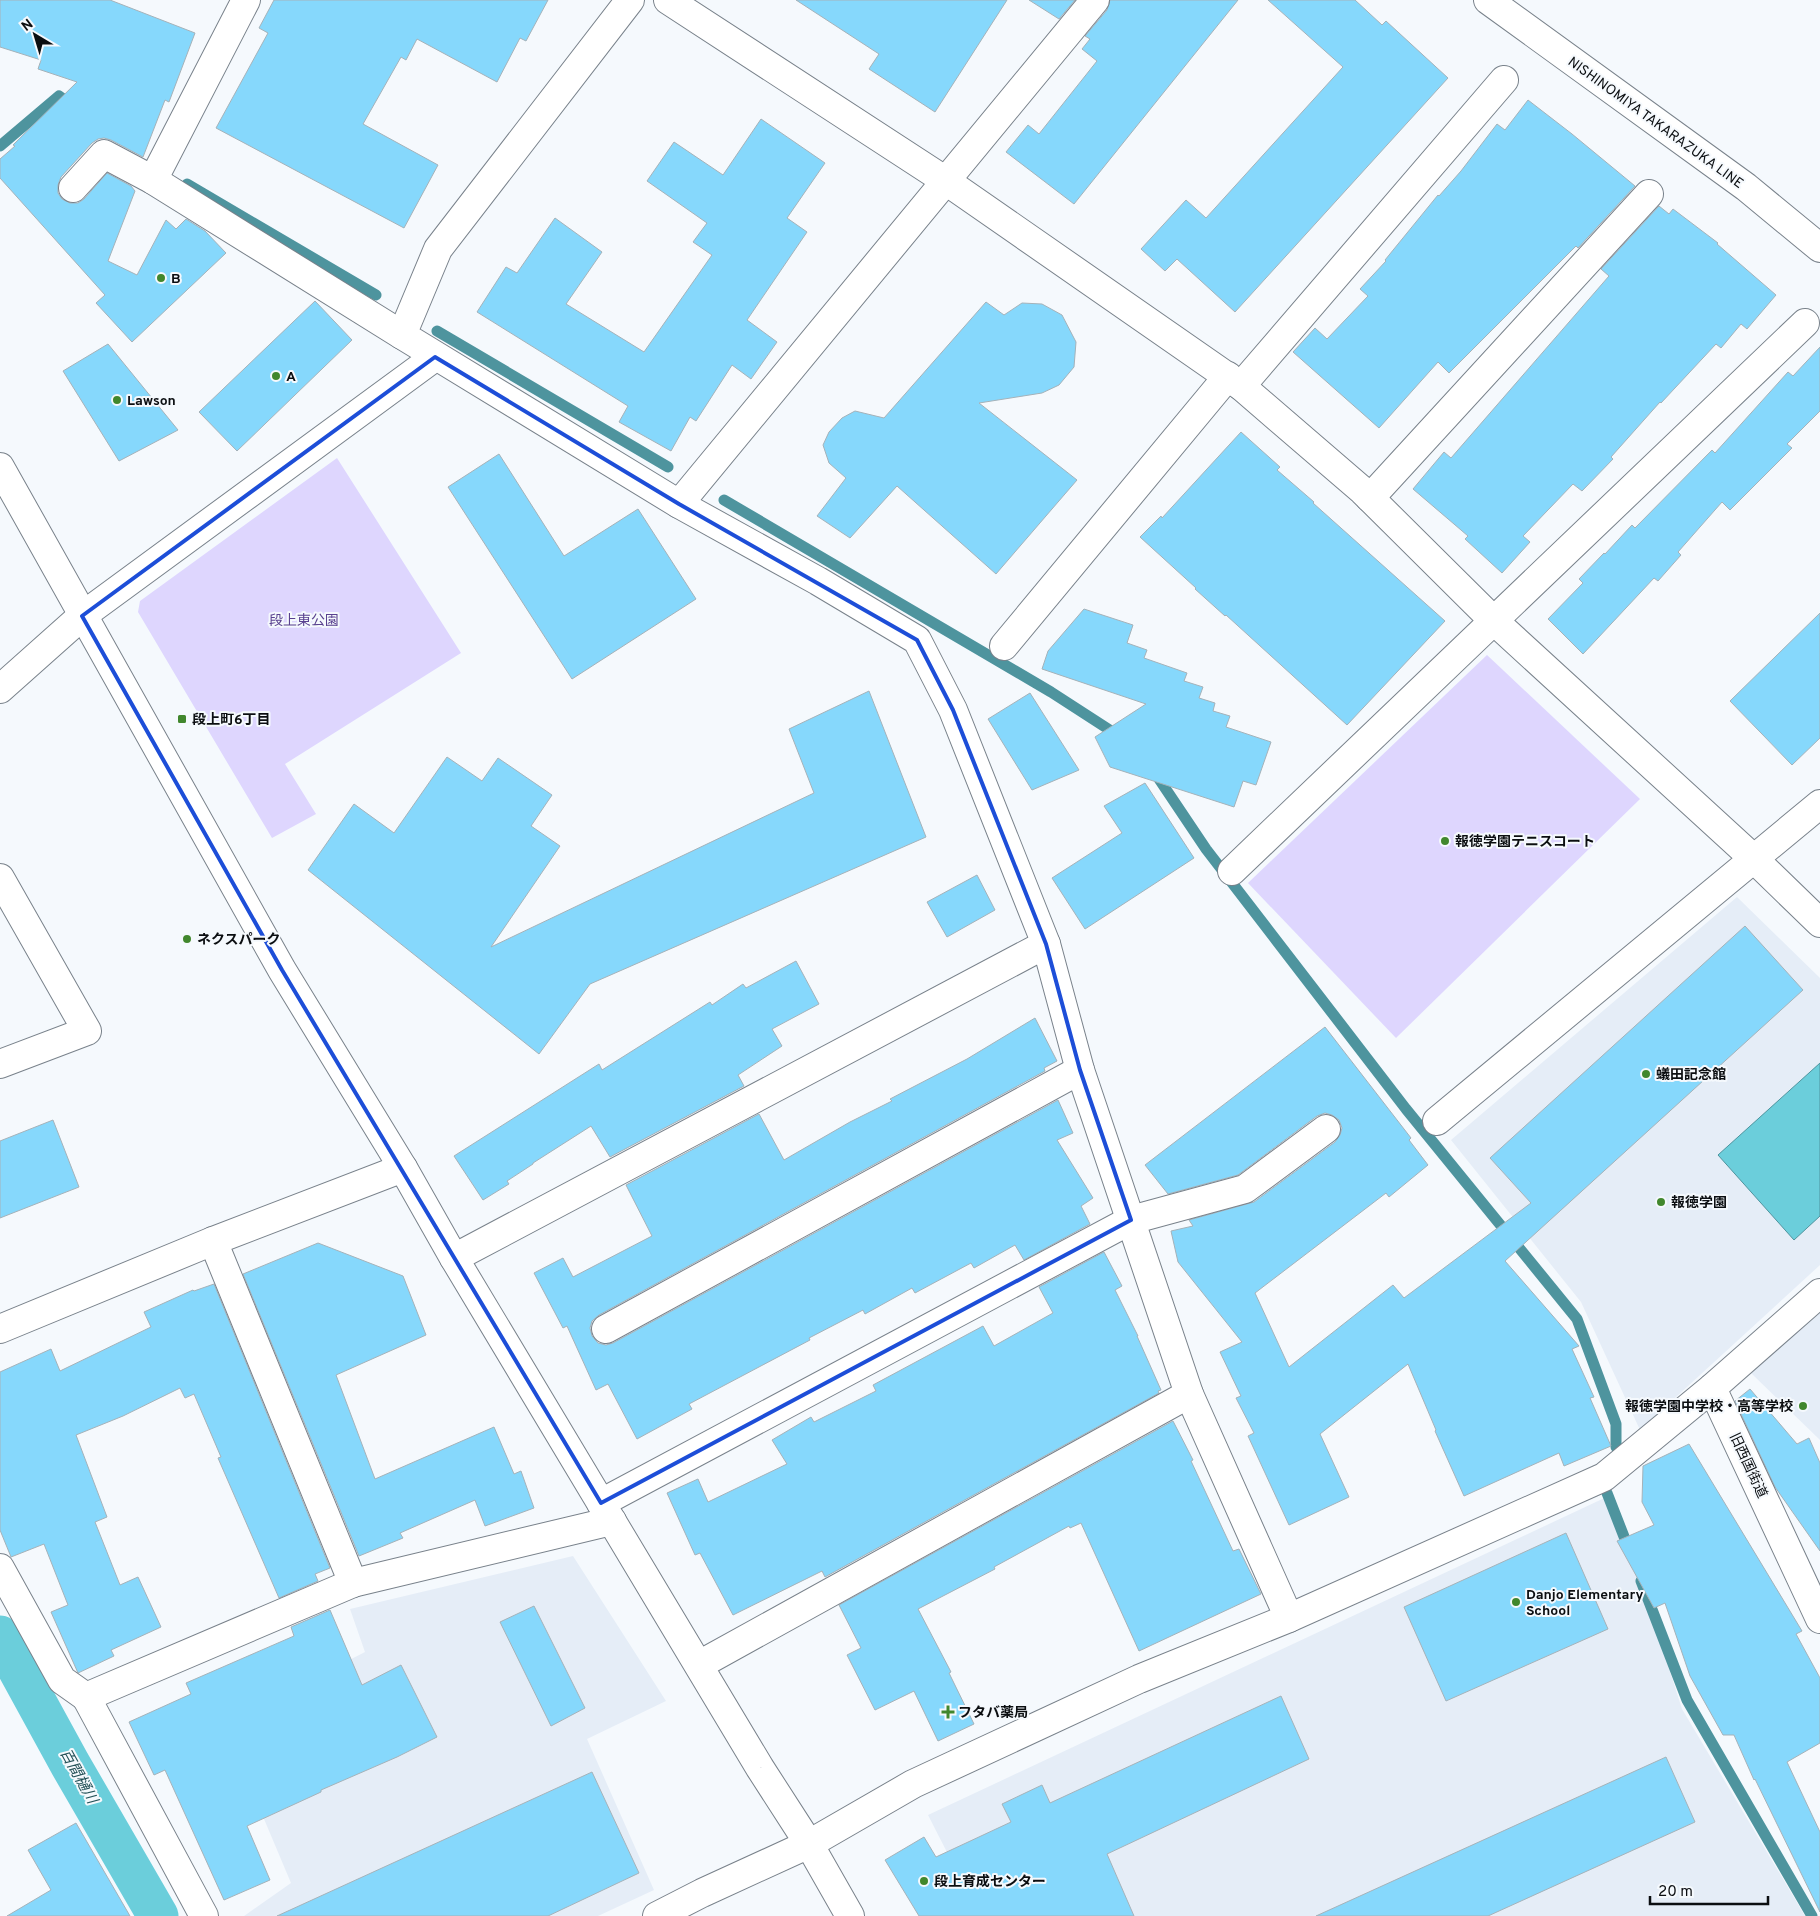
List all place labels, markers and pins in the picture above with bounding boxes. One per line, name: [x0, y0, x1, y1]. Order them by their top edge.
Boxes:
place label: B: [171, 271, 181, 288]
marker: B: [155, 272, 167, 284]
place label: A: [286, 369, 296, 386]
marker: A: [270, 370, 282, 382]
place label: Lawson: [127, 393, 176, 410]
marker: Lawson: [111, 394, 123, 406]
place label: 段上町6丁目: [192, 712, 271, 729]
marker: 段上町6丁目: [176, 713, 188, 725]
place label: 報徳学園テニスコート: [1455, 834, 1595, 851]
marker: 報徳学園テニスコート: [1439, 835, 1451, 847]
place label: ネクスパーク: [197, 932, 281, 949]
marker: ネクスパーク: [181, 933, 193, 945]
place label: 蟻田記念館: [1656, 1066, 1726, 1084]
marker: 蟻田記念館: [1640, 1068, 1652, 1080]
place label: 報徳学園: [1671, 1195, 1727, 1212]
marker: 報徳学園: [1655, 1196, 1667, 1208]
place label: 報徳学園中学校・高等学校: [1625, 1398, 1793, 1416]
marker: 報徳学園中学校・高等学校: [1797, 1400, 1809, 1412]
place label: Danjo Elementary School: [1526, 1587, 1643, 1620]
marker: Danjo Elementary School: [1510, 1596, 1522, 1608]
place label: フタバ薬局: [958, 1705, 1028, 1722]
marker: フタバ薬局: [942, 1706, 954, 1718]
place label: 段上育成センター: [934, 1873, 1046, 1891]
marker: 段上育成センター: [918, 1875, 930, 1887]

